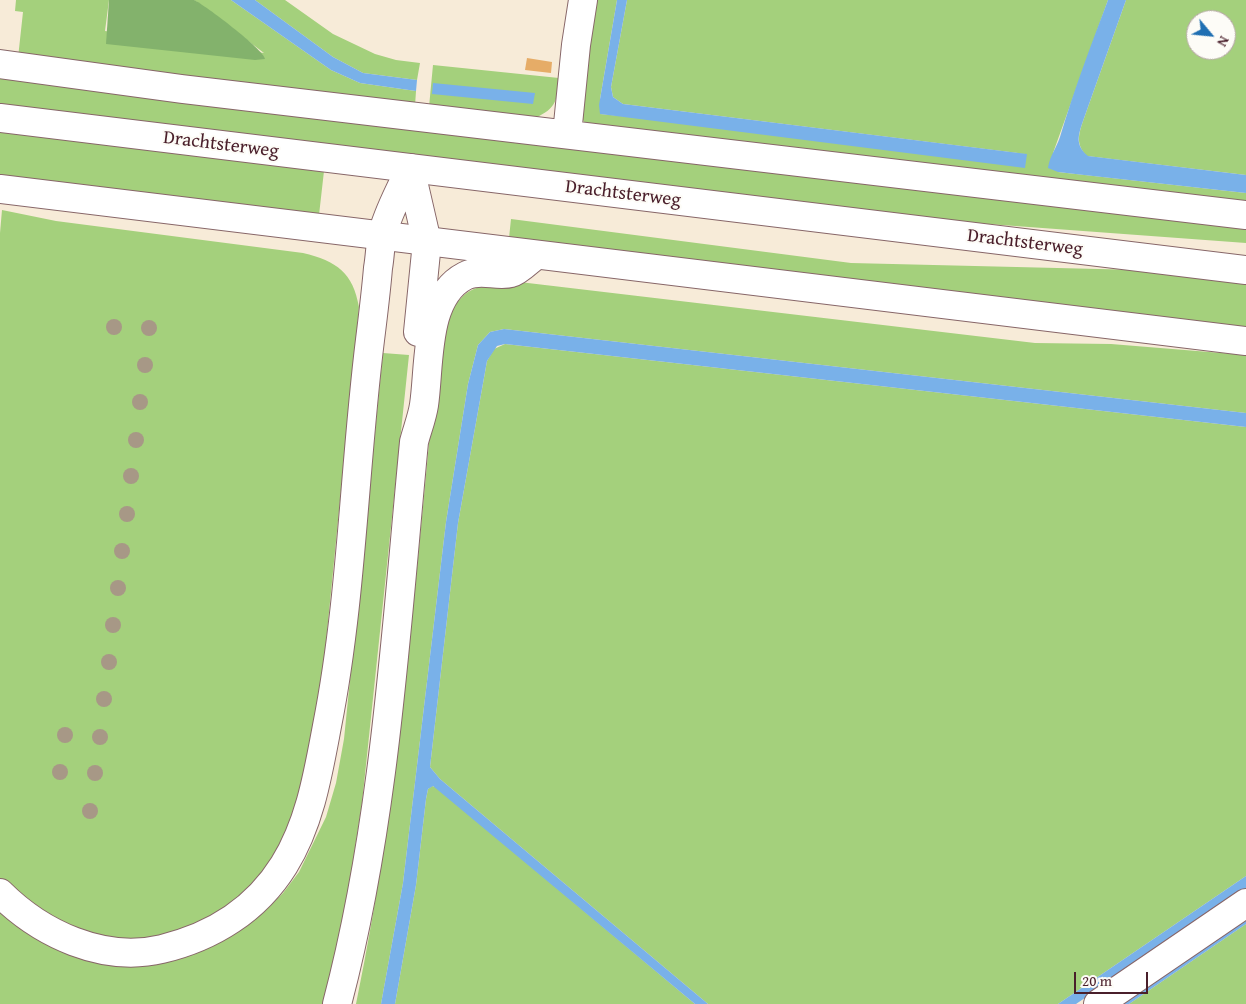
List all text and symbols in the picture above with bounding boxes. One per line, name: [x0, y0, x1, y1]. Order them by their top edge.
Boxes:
north arrow: [1186, 10, 1236, 60]
text: N: [1212, 33, 1234, 50]
street label: Drachtsterweg: [162, 127, 280, 163]
street label: Drachtsterweg: [564, 176, 682, 212]
street label: Drachtsterweg: [966, 225, 1084, 261]
scale bar: [1076, 962, 1150, 994]
text: 20 m: [1082, 970, 1112, 991]

